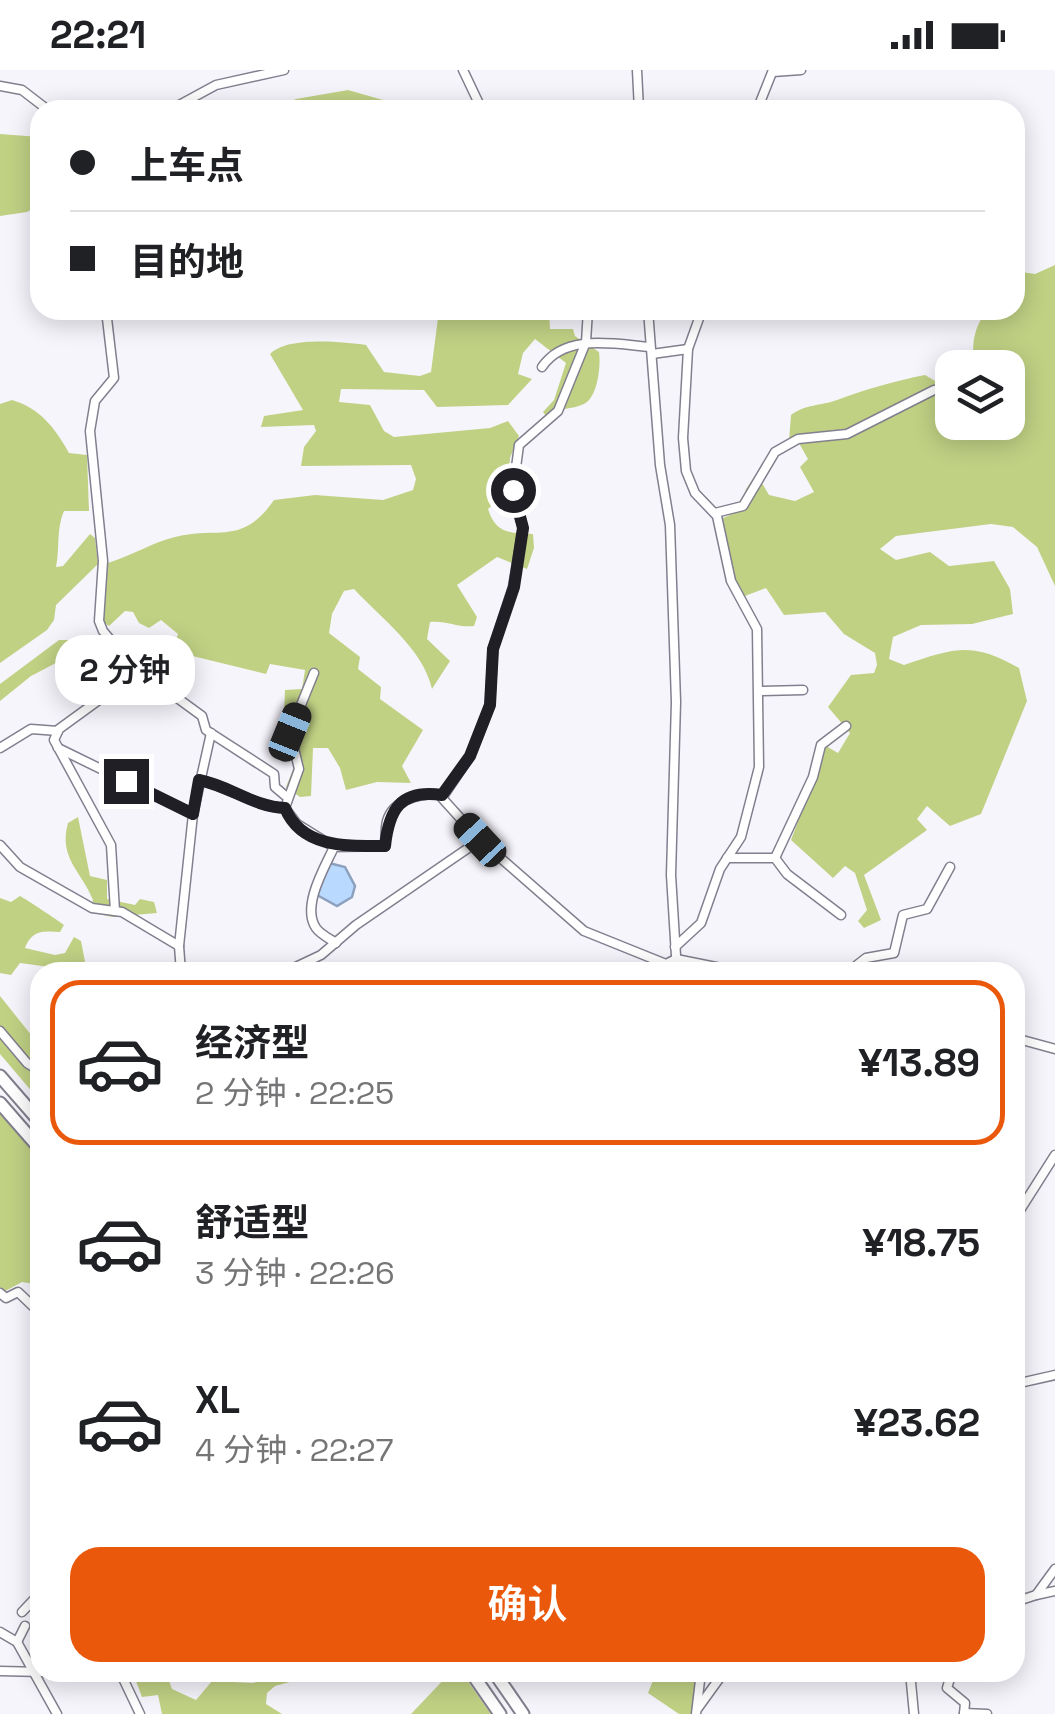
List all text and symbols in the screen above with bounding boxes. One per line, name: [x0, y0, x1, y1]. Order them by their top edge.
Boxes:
text: 22:21: [50, 11, 146, 59]
text: 上车点: [130, 142, 244, 190]
text: 目的地: [130, 238, 244, 286]
map controls: [935, 350, 1025, 440]
button: layers: [935, 350, 1025, 440]
route start: [491, 468, 536, 513]
callout: 2 分钟: [56, 636, 196, 706]
text: 2 分钟: [79, 650, 171, 690]
car: [265, 699, 315, 765]
route end: [104, 759, 149, 804]
car: [449, 808, 511, 872]
icon: car: [75, 1018, 165, 1108]
text: 经济型: [195, 1019, 309, 1067]
text: ¥13.89: [859, 1039, 980, 1087]
text: 2 分钟 · 22:25: [195, 1073, 394, 1113]
icon: car: [75, 1198, 165, 1288]
text: 舒适型: [195, 1199, 309, 1247]
text: ¥18.75: [863, 1219, 980, 1267]
text: 3 分钟 · 22:26: [195, 1253, 395, 1293]
text: XL: [195, 1376, 240, 1424]
icon: car: [75, 1378, 165, 1468]
text: ¥23.62: [854, 1399, 980, 1447]
text: 4 分钟 · 22:27: [195, 1430, 393, 1470]
button: 确认: [70, 1547, 985, 1662]

